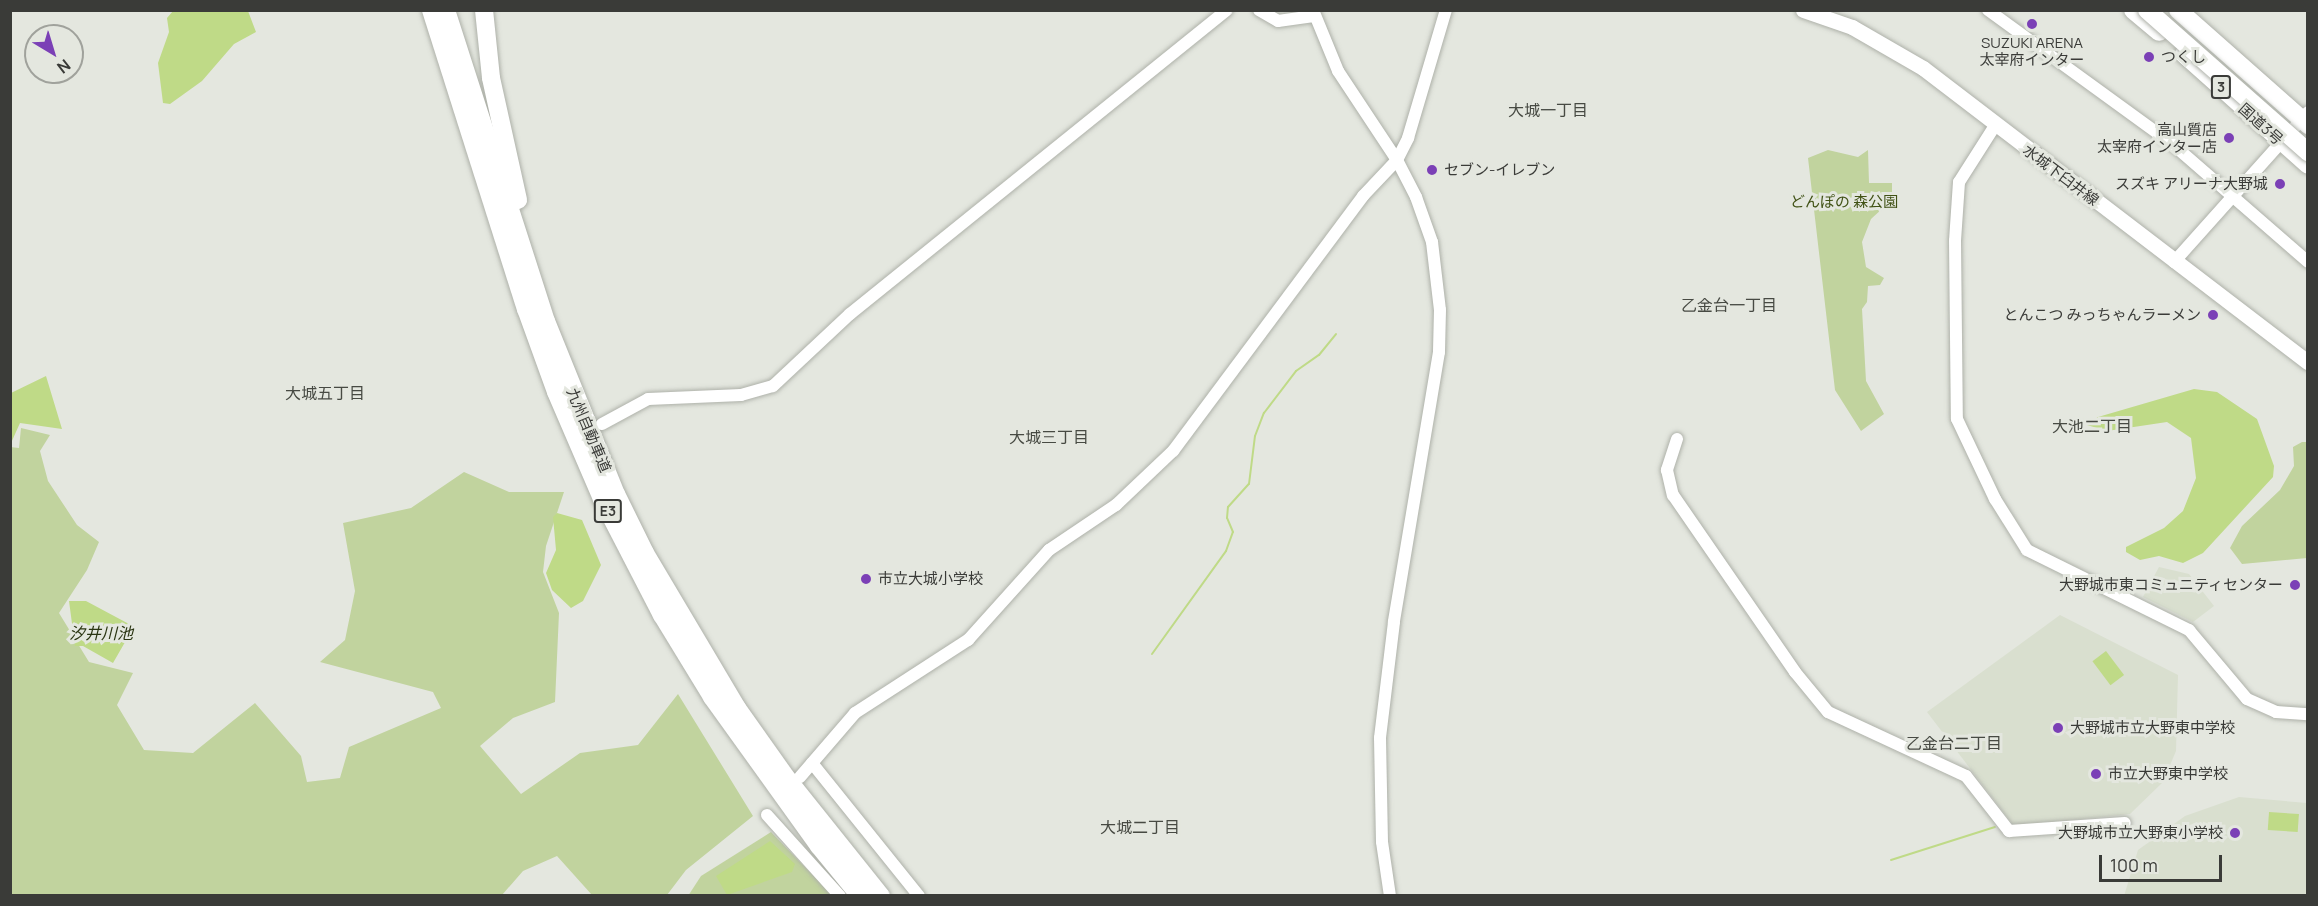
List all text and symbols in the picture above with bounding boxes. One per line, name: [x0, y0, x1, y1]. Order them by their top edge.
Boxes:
marker: SUZUKI ARENA 太宰府インター: [2025, 17, 2039, 31]
north arrow: [24, 24, 84, 84]
place label: SUZUKI ARENA 太宰府インター: [1980, 33, 2084, 68]
place label: つくし: [2161, 48, 2206, 66]
marker: つくし: [2142, 50, 2156, 64]
text: N: [53, 54, 75, 79]
road number: 3: [2210, 76, 2232, 98]
street label: 国道3号: [2235, 99, 2287, 149]
district label: 大城一丁目: [1508, 100, 1588, 120]
place label: 高山質店 太宰府インター店: [2097, 120, 2217, 155]
marker: 高山質店 太宰府インター店: [2222, 131, 2236, 145]
street label: 水城下臼井線: [2020, 141, 2102, 209]
place label: セブン-イレブン: [1444, 161, 1555, 179]
marker: セブン-イレブン: [1425, 163, 1439, 177]
place label: スズキ アリーナ大野城: [2115, 175, 2268, 193]
marker: スズキ アリーナ大野城: [2273, 177, 2287, 191]
park label: どんぽの 森公園: [1790, 193, 1898, 211]
district label: 乙金台一丁目: [1681, 295, 1777, 315]
place label: とんこつ みっちゃんラーメン: [2003, 306, 2201, 324]
marker: とんこつ みっちゃんラーメン: [2206, 308, 2220, 322]
district label: 大城五丁目: [285, 383, 365, 403]
street label: 九州自動車道: [563, 385, 615, 475]
district label: 大池二丁目: [2052, 416, 2132, 436]
district label: 大城三丁目: [1009, 427, 1089, 447]
road number: E3: [593, 500, 623, 522]
place label: 市立大城小学校: [878, 570, 983, 588]
marker: 市立大城小学校: [859, 572, 873, 586]
place label: 大野城市東コミュニティセンター: [2058, 576, 2283, 594]
marker: 大野城市東コミュニティセンター: [2288, 578, 2302, 592]
water label: 汐井川池: [69, 623, 133, 643]
place label: 大野城市立大野東中学校: [2070, 719, 2235, 737]
marker: 大野城市立大野東中学校: [2051, 721, 2065, 735]
district label: 乙金台二丁目: [1906, 733, 2002, 753]
place label: 市立大野東中学校: [2108, 765, 2228, 783]
marker: 市立大野東中学校: [2089, 767, 2103, 781]
district label: 大城二丁目: [1100, 817, 1180, 837]
place label: 大野城市立大野東小学校: [2058, 824, 2223, 842]
marker: 大野城市立大野東小学校: [2228, 826, 2242, 840]
scale bar: [2102, 843, 2225, 881]
text: 100 m: [2110, 853, 2158, 877]

